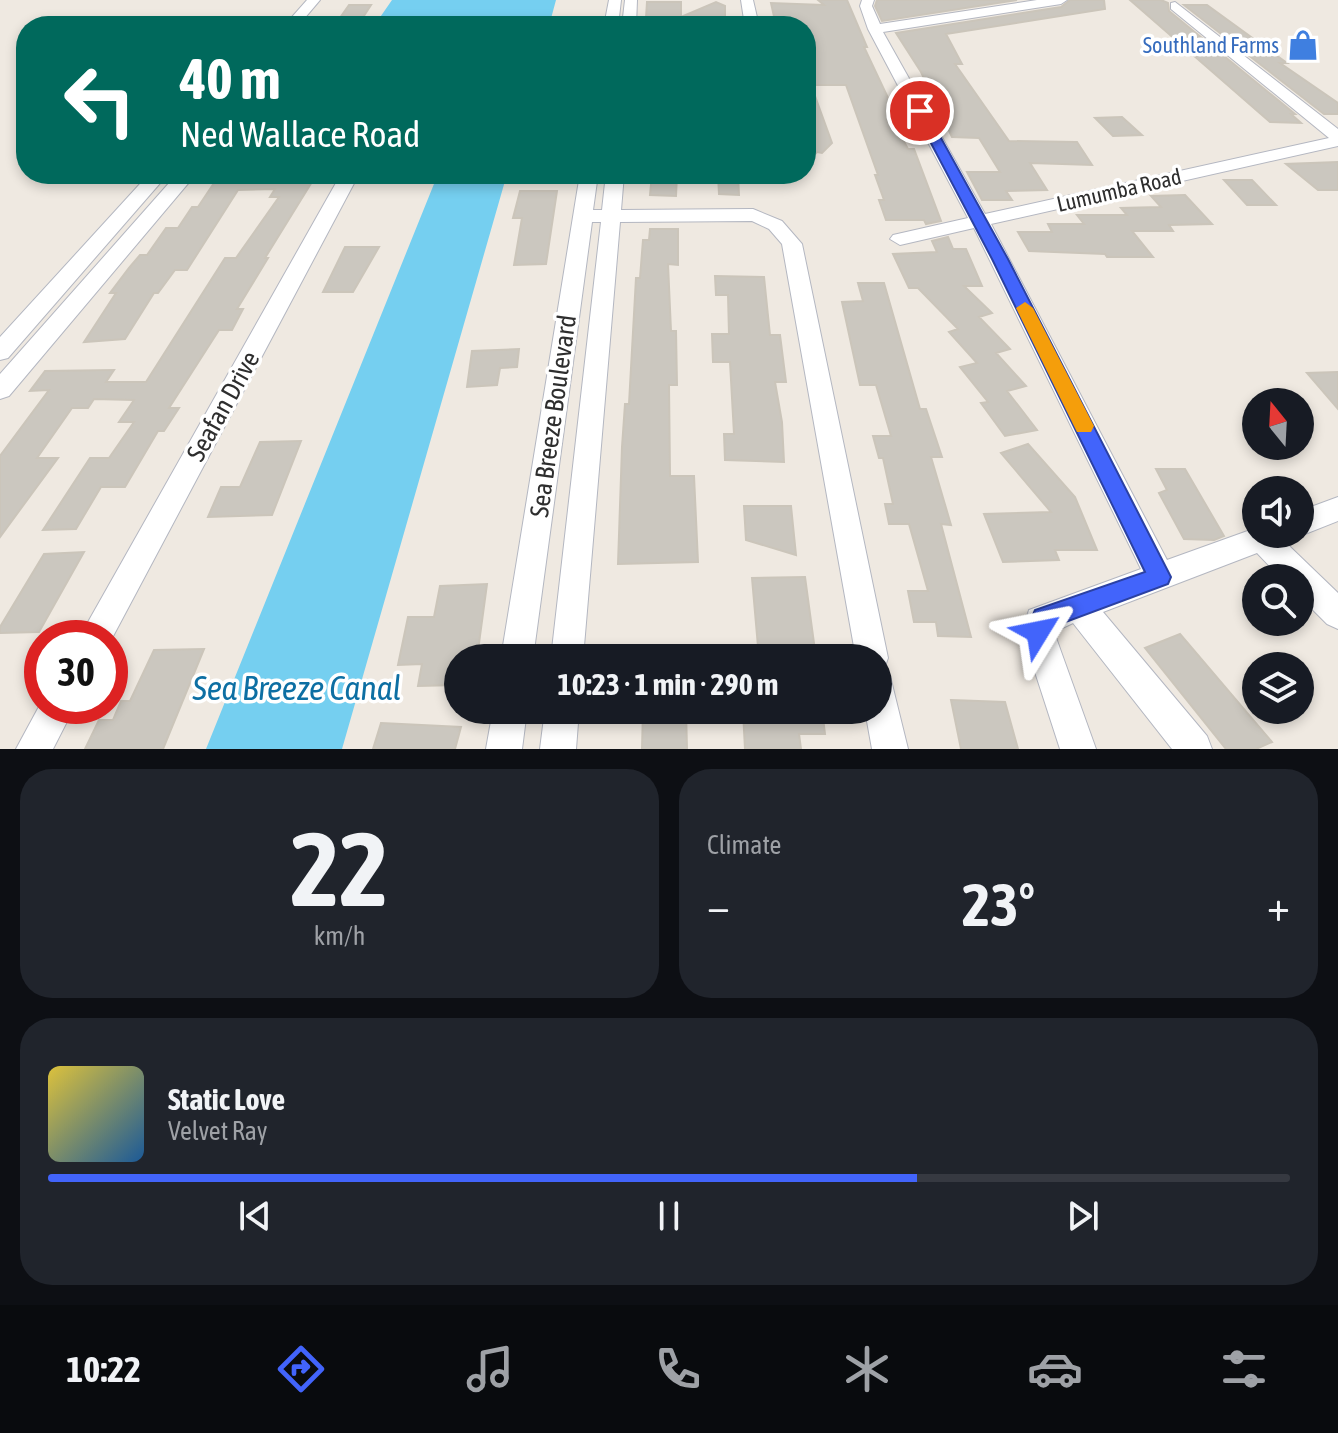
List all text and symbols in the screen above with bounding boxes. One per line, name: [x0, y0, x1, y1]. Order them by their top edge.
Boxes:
shop icon: Southland Farms: [1286, 28, 1320, 62]
place label: Southland Farms: [1143, 32, 1279, 58]
text: 40 m: [180, 47, 281, 111]
icon: left: [48, 48, 152, 152]
pin: [886, 77, 954, 145]
icon: arrive: [898, 89, 942, 133]
text: Ned Wallace Road: [180, 113, 420, 155]
street label: Lumumba Road: [1054, 163, 1184, 217]
street label: Sea Breeze Boulevard: [524, 313, 582, 519]
street label: Seafan Drive: [181, 346, 265, 466]
north arrow: [1242, 388, 1314, 460]
map controls: [1242, 388, 1314, 724]
button: sound: [1242, 476, 1314, 548]
button: search: [1242, 564, 1314, 636]
position arrow: [996, 590, 1080, 674]
speed limit sign: 30: [24, 620, 128, 724]
button: layers: [1242, 652, 1314, 724]
text: 10:23 · 1 min · 290 m: [558, 667, 778, 701]
water label: Sea Breeze Canal: [191, 668, 402, 707]
text: 22: [291, 809, 388, 928]
text: Climate: [707, 830, 781, 860]
text: 23°: [962, 870, 1035, 939]
text: −: [707, 880, 730, 930]
text: +: [1267, 880, 1290, 930]
text: km/h: [314, 921, 365, 951]
text: Static Love: [168, 1082, 285, 1116]
text: Velvet Ray: [168, 1116, 268, 1146]
icon: previous: [233, 1194, 277, 1238]
icon: pause: [647, 1194, 691, 1238]
icon: next: [1061, 1194, 1105, 1238]
icon: directions: [273, 1341, 329, 1397]
icon: music: [462, 1341, 518, 1397]
icon: phone: [650, 1341, 706, 1397]
icon: climate: [839, 1341, 895, 1397]
icon: car: [1027, 1341, 1083, 1397]
icon: filters: [1216, 1341, 1272, 1397]
text: 10:22: [66, 1348, 141, 1390]

